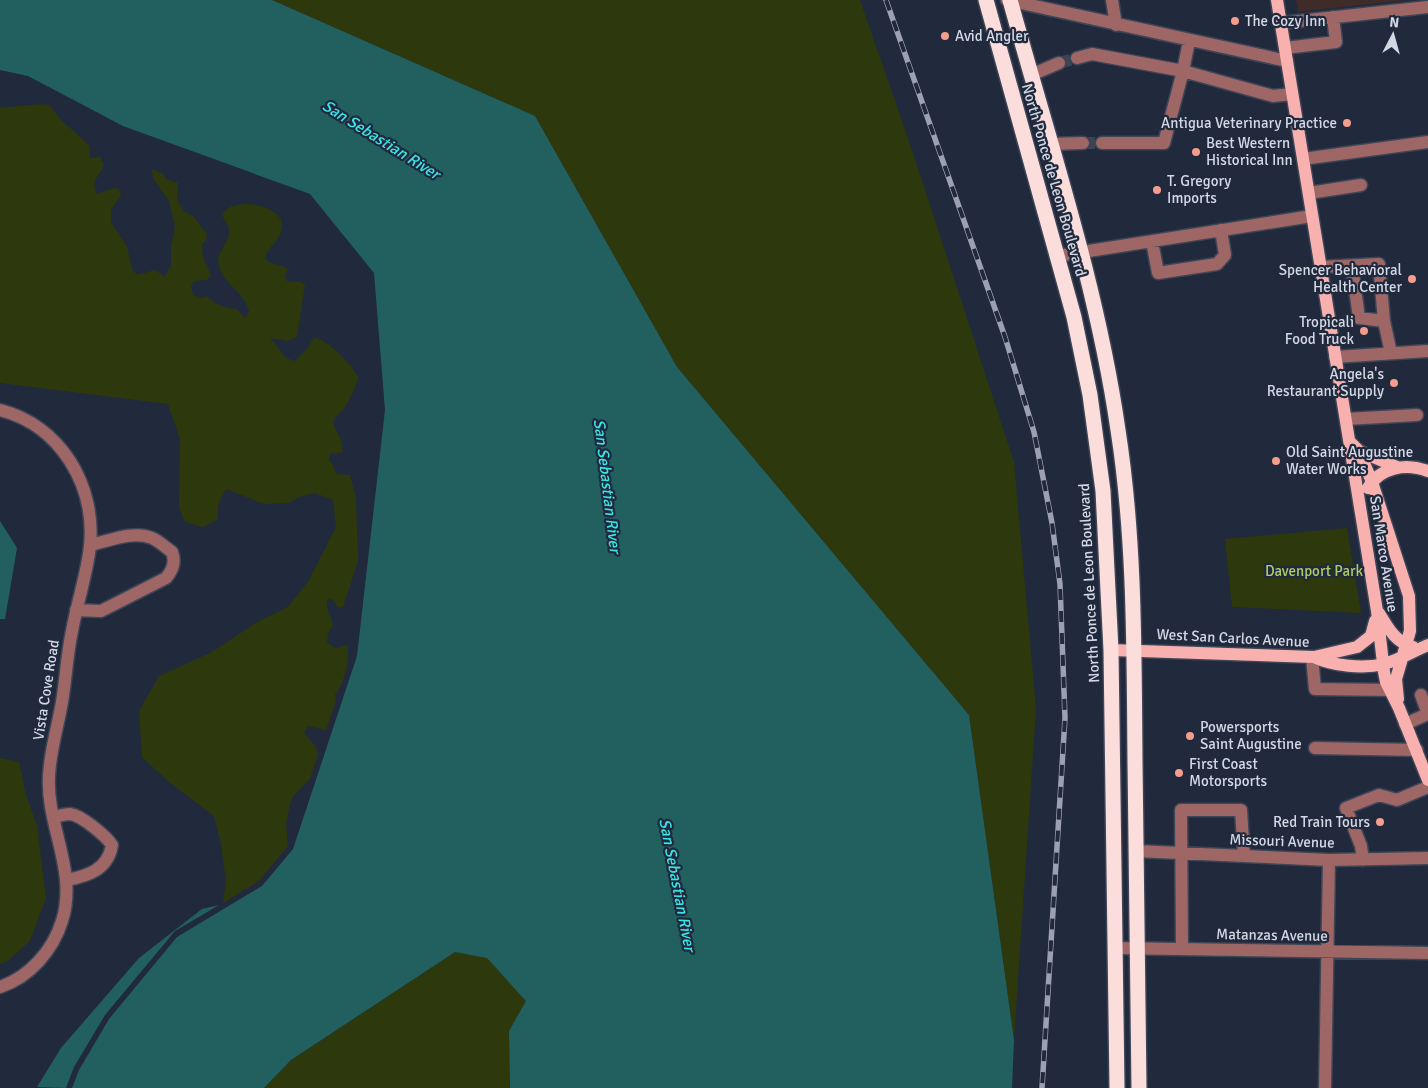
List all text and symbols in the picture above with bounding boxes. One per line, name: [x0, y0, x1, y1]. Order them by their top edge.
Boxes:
north arrow: [1368, 10, 1418, 60]
place label: The Cozy Inn: [1245, 12, 1326, 30]
text: N: [1389, 14, 1400, 32]
marker: The Cozy Inn: [1229, 15, 1241, 27]
place label: Avid Angler: [955, 27, 1029, 45]
marker: Avid Angler: [939, 30, 951, 42]
street label: North Ponce de Leon Boulevard: [1018, 81, 1090, 279]
water label: San Sebastian River: [319, 96, 445, 185]
place label: Antigua Veterinary Practice: [1161, 114, 1337, 132]
marker: Antigua Veterinary Practice: [1341, 117, 1353, 129]
place label: Best Western Historical Inn: [1206, 134, 1293, 169]
marker: Best Western Historical Inn: [1190, 146, 1202, 158]
place label: T. Gregory Imports: [1167, 172, 1231, 207]
marker: T. Gregory Imports: [1151, 184, 1163, 196]
place label: Spencer Behavioral Health Center: [1279, 261, 1402, 296]
marker: Spencer Behavioral Health Center: [1406, 273, 1418, 285]
place label: Tropicali Food Truck: [1285, 313, 1354, 348]
marker: Tropicali Food Truck: [1358, 325, 1370, 337]
place label: Angela's Restaurant Supply: [1267, 365, 1384, 400]
marker: Angela's Restaurant Supply: [1388, 377, 1400, 389]
water label: San Sebastian River: [589, 418, 625, 556]
place label: Old Saint Augustine Water Works: [1286, 443, 1413, 478]
marker: Old Saint Augustine Water Works: [1270, 455, 1282, 467]
street label: North Ponce de Leon Boulevard: [1075, 483, 1103, 683]
street label: San Marco Avenue: [1366, 495, 1402, 613]
park label: Davenport Park: [1265, 562, 1364, 580]
street label: West San Carlos Avenue: [1156, 625, 1310, 651]
street label: Vista Cove Road: [29, 638, 63, 742]
place label: Powersports Saint Augustine: [1200, 718, 1302, 753]
marker: Powersports Saint Augustine: [1184, 730, 1196, 742]
place label: First Coast Motorsports: [1189, 755, 1268, 790]
marker: First Coast Motorsports: [1173, 767, 1185, 779]
place label: Red Train Tours: [1273, 813, 1370, 831]
marker: Red Train Tours: [1374, 816, 1386, 828]
water label: San Sebastian River: [654, 817, 700, 955]
street label: Missouri Avenue: [1229, 830, 1335, 852]
street label: Matanzas Avenue: [1216, 925, 1328, 945]

